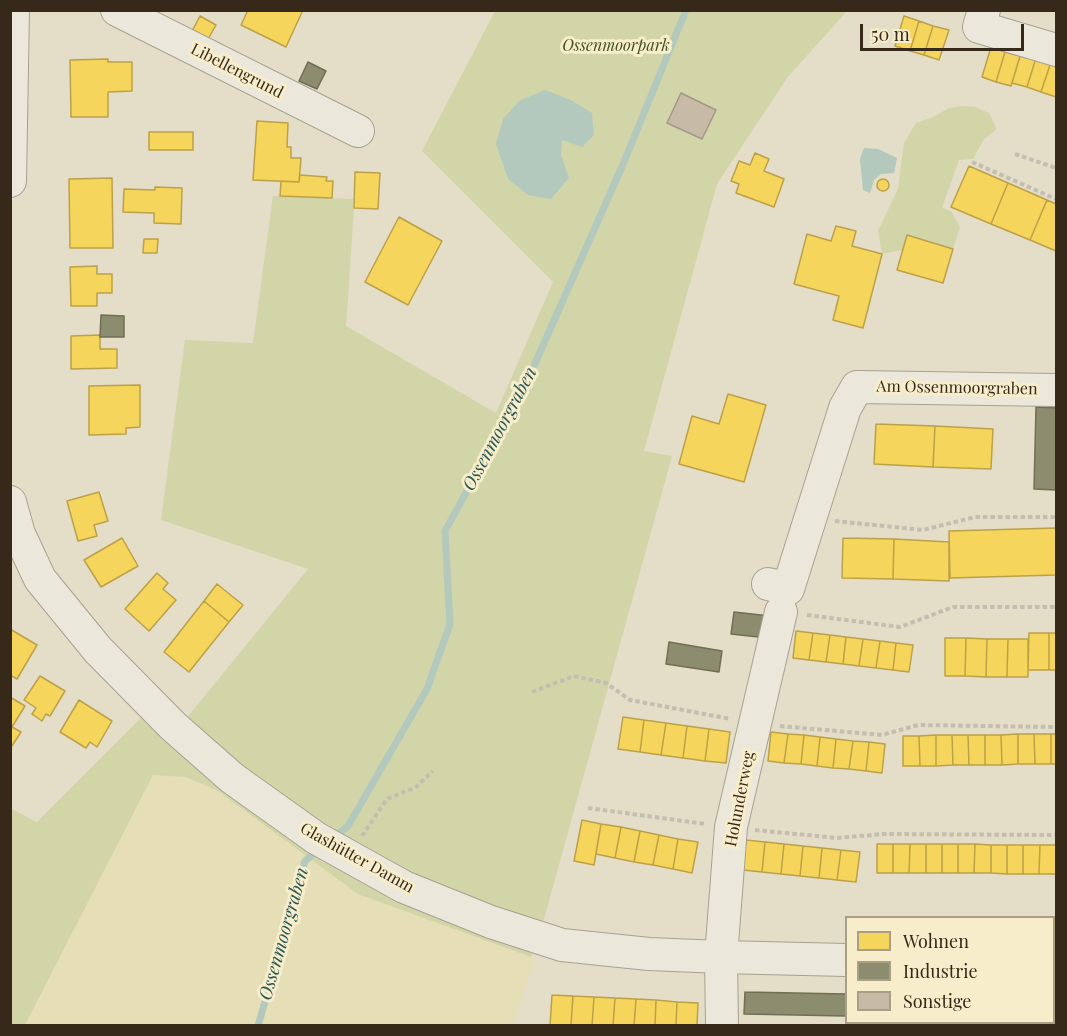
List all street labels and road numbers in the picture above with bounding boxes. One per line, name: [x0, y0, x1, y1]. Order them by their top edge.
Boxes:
street label: Libellengrund: [187, 39, 287, 103]
street label: Am Ossenmoorgraben: [876, 377, 1038, 399]
street label: Holunderweg: [721, 750, 759, 848]
street label: Glashütter Damm: [297, 819, 417, 897]

